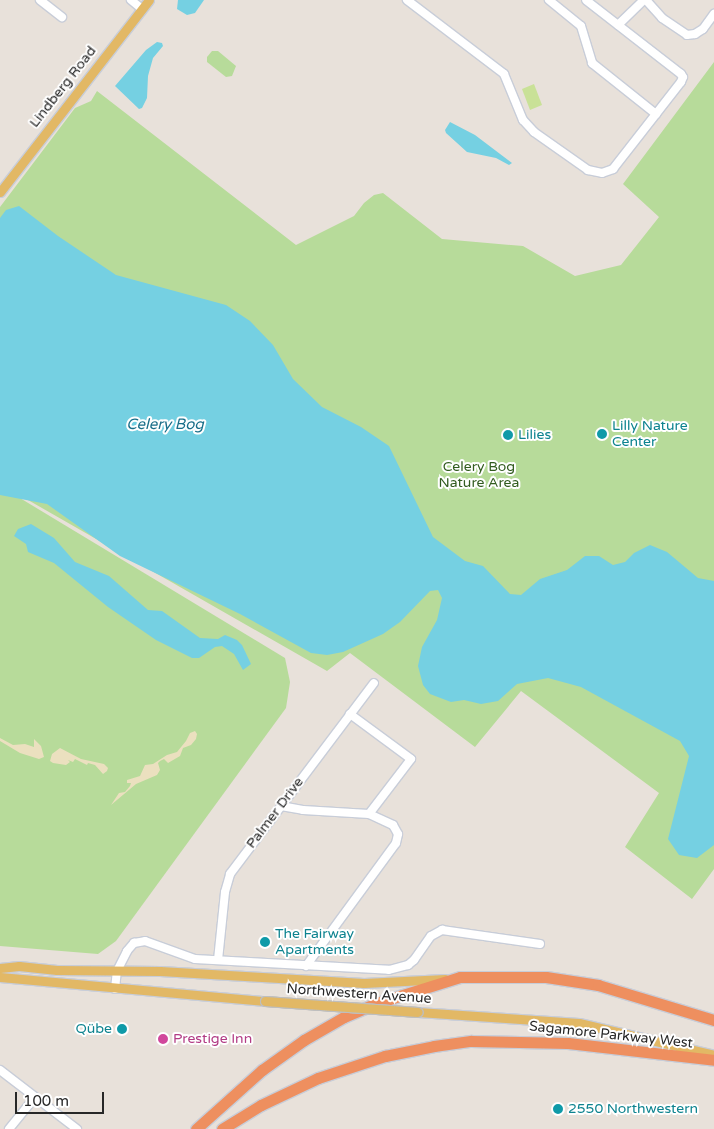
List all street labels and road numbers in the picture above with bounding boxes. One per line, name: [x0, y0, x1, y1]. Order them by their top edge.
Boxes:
street label: Lindberg Road: [26, 43, 100, 131]
street label: Palmer Drive: [243, 774, 307, 852]
street label: Northwestern Avenue: [286, 981, 432, 1007]
street label: Sagamore Parkway West: [528, 1018, 694, 1052]

